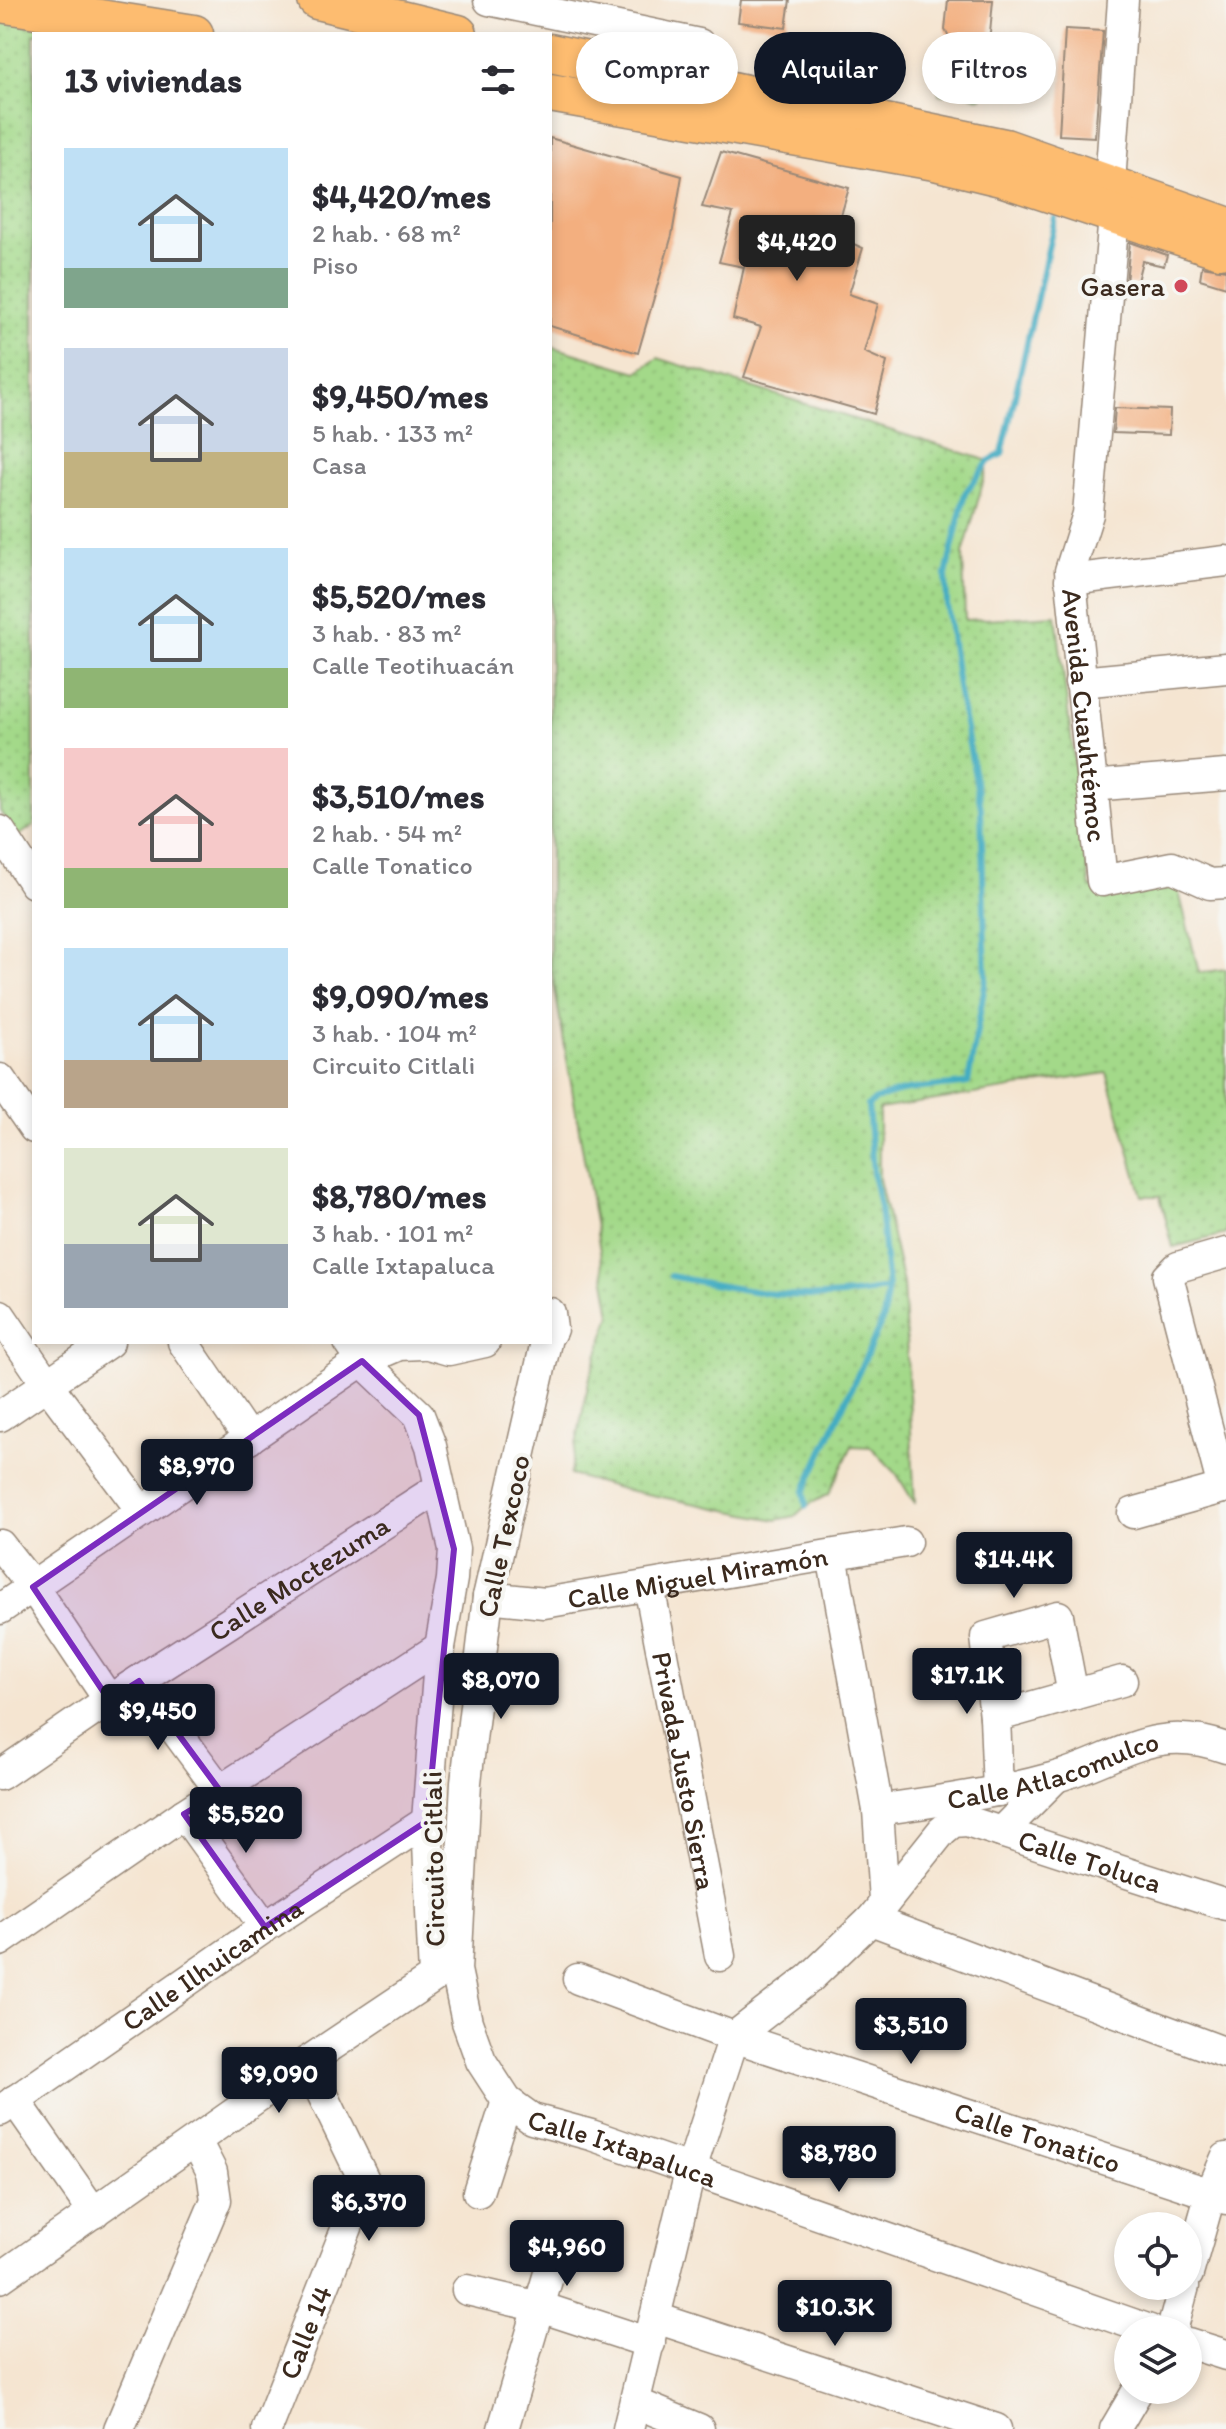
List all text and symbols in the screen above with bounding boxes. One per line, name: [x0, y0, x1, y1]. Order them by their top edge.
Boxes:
chip: Comprar: [576, 32, 738, 104]
chip: Alquilar: [754, 32, 906, 104]
chip: Filtros: [922, 32, 1056, 104]
icon: filters: [476, 58, 520, 102]
text: 13 viviendas: [64, 60, 242, 101]
text: $4,420/mes: [312, 176, 491, 217]
icon: home: [128, 180, 224, 276]
pin: $4,420: [732, 215, 862, 283]
text: 2 hab. · 68 m²: [312, 217, 461, 249]
text: $4,420: [757, 225, 837, 257]
text: Piso: [312, 249, 358, 281]
place label: Gasera: [1080, 269, 1165, 303]
marker: Gasera: [1172, 277, 1190, 295]
text: $9,450/mes: [312, 376, 489, 417]
icon: home: [128, 380, 224, 476]
text: 5 hab. · 133 m²: [312, 417, 473, 449]
text: Casa: [312, 449, 367, 481]
text: $5,520/mes: [312, 576, 486, 617]
icon: home: [128, 580, 224, 676]
street label: Avenida Cuauhtémoc: [1055, 587, 1115, 844]
text: 3 hab. · 83 m²: [312, 617, 462, 649]
text: Calle Teotihuacán: [312, 649, 514, 681]
text: $3,510/mes: [312, 776, 485, 817]
icon: home: [128, 780, 224, 876]
text: 2 hab. · 54 m²: [312, 817, 462, 849]
text: Calle Tonatico: [312, 849, 473, 881]
text: $9,090/mes: [312, 976, 489, 1017]
icon: home: [128, 980, 224, 1076]
text: 3 hab. · 104 m²: [312, 1017, 477, 1049]
text: Circuito Citlali: [312, 1049, 475, 1081]
text: $8,780/mes: [312, 1176, 487, 1217]
icon: home: [128, 1180, 224, 1276]
text: 3 hab. · 101 m²: [312, 1217, 473, 1249]
text: Calle Ixtapaluca: [312, 1249, 495, 1281]
pin: $8,970: [132, 1439, 262, 1507]
text: $8,970: [159, 1449, 235, 1481]
street label: Calle Texcoco: [469, 1452, 537, 1620]
street label: Calle Moctezuma: [202, 1507, 396, 1649]
pin: $14.4K: [949, 1532, 1079, 1600]
street label: Calle Miguel Miramón: [565, 1538, 830, 1616]
text: $14.4K: [974, 1542, 1054, 1574]
pin: $17.1K: [902, 1648, 1032, 1716]
street label: Privada Justo Sierra: [645, 1649, 724, 1893]
pin: $8,070: [436, 1653, 566, 1721]
text: $17.1K: [930, 1658, 1004, 1690]
text: $8,070: [462, 1663, 540, 1695]
pin: $9,450: [93, 1684, 223, 1752]
text: $9,450: [119, 1694, 197, 1726]
street label: Calle Atlacomulco: [945, 1724, 1162, 1816]
street label: Circuito Citlali: [414, 1771, 452, 1947]
pin: $5,520: [181, 1787, 311, 1855]
text: $5,520: [208, 1797, 284, 1829]
street label: Calle Toluca: [1014, 1822, 1166, 1900]
street label: Calle Ilhuicamina: [115, 1890, 309, 2038]
pin: $3,510: [846, 1998, 976, 2066]
text: $3,510: [873, 2008, 949, 2040]
pin: $9,090: [214, 2047, 344, 2115]
text: $9,090: [240, 2057, 318, 2089]
street label: Calle Tonatico: [950, 2094, 1125, 2180]
street label: Calle Ixtapaluca: [524, 2102, 722, 2195]
pin: $8,780: [774, 2126, 904, 2194]
text: $8,780: [801, 2136, 877, 2168]
pin: $6,370: [304, 2175, 434, 2243]
text: $6,370: [331, 2185, 407, 2217]
map controls: [1114, 2212, 1202, 2404]
button: locate: [1114, 2212, 1202, 2300]
pin: $4,960: [502, 2220, 632, 2288]
text: $4,960: [528, 2230, 606, 2262]
street label: Calle 14: [271, 2280, 339, 2384]
pin: $10.3K: [770, 2280, 900, 2348]
text: $10.3K: [796, 2290, 874, 2322]
button: layers: [1114, 2316, 1202, 2404]

